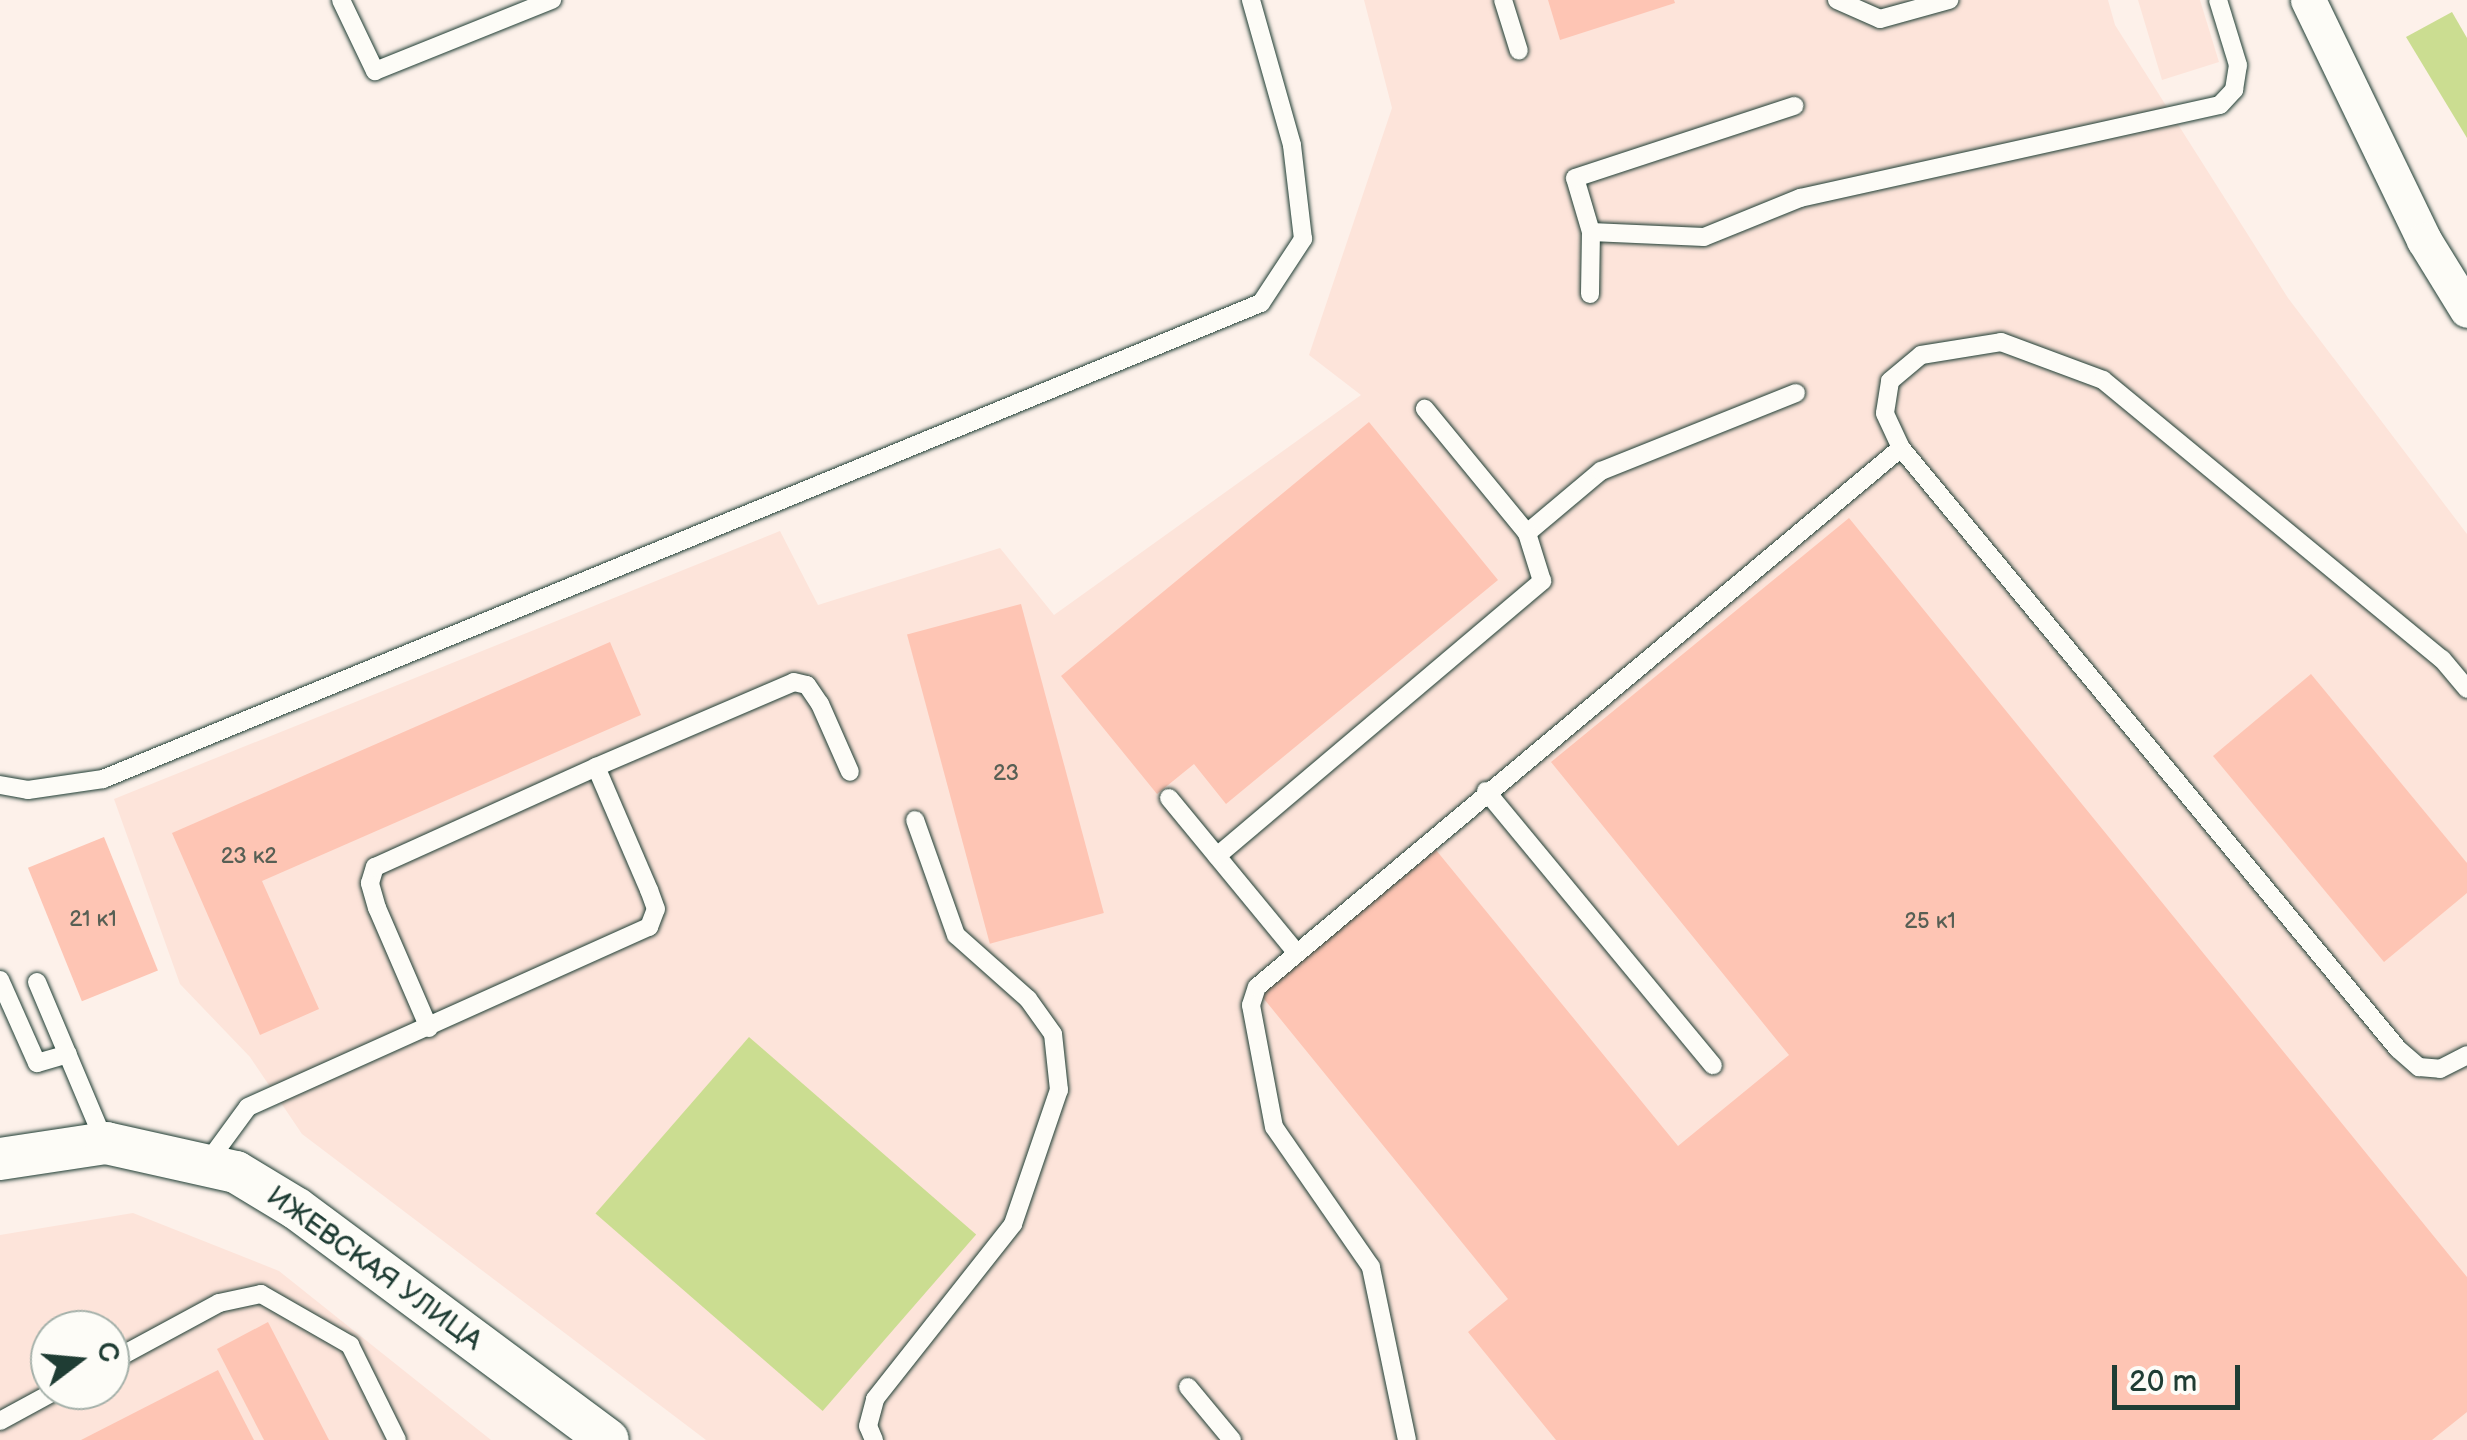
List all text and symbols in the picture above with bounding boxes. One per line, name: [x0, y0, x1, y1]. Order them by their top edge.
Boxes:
house number: 23: [993, 761, 1019, 787]
house number: 23 к2: [221, 844, 277, 870]
house number: 21 к1: [69, 907, 117, 933]
house number: 25 к1: [1904, 909, 1956, 935]
street label: ИЖЕВСКАЯ УЛИЦА: [260, 1180, 488, 1358]
north arrow: [30, 1310, 130, 1410]
text: С: [89, 1338, 126, 1366]
scale bar: [2117, 1345, 2244, 1407]
text: 20 m: [2129, 1364, 2197, 1400]

